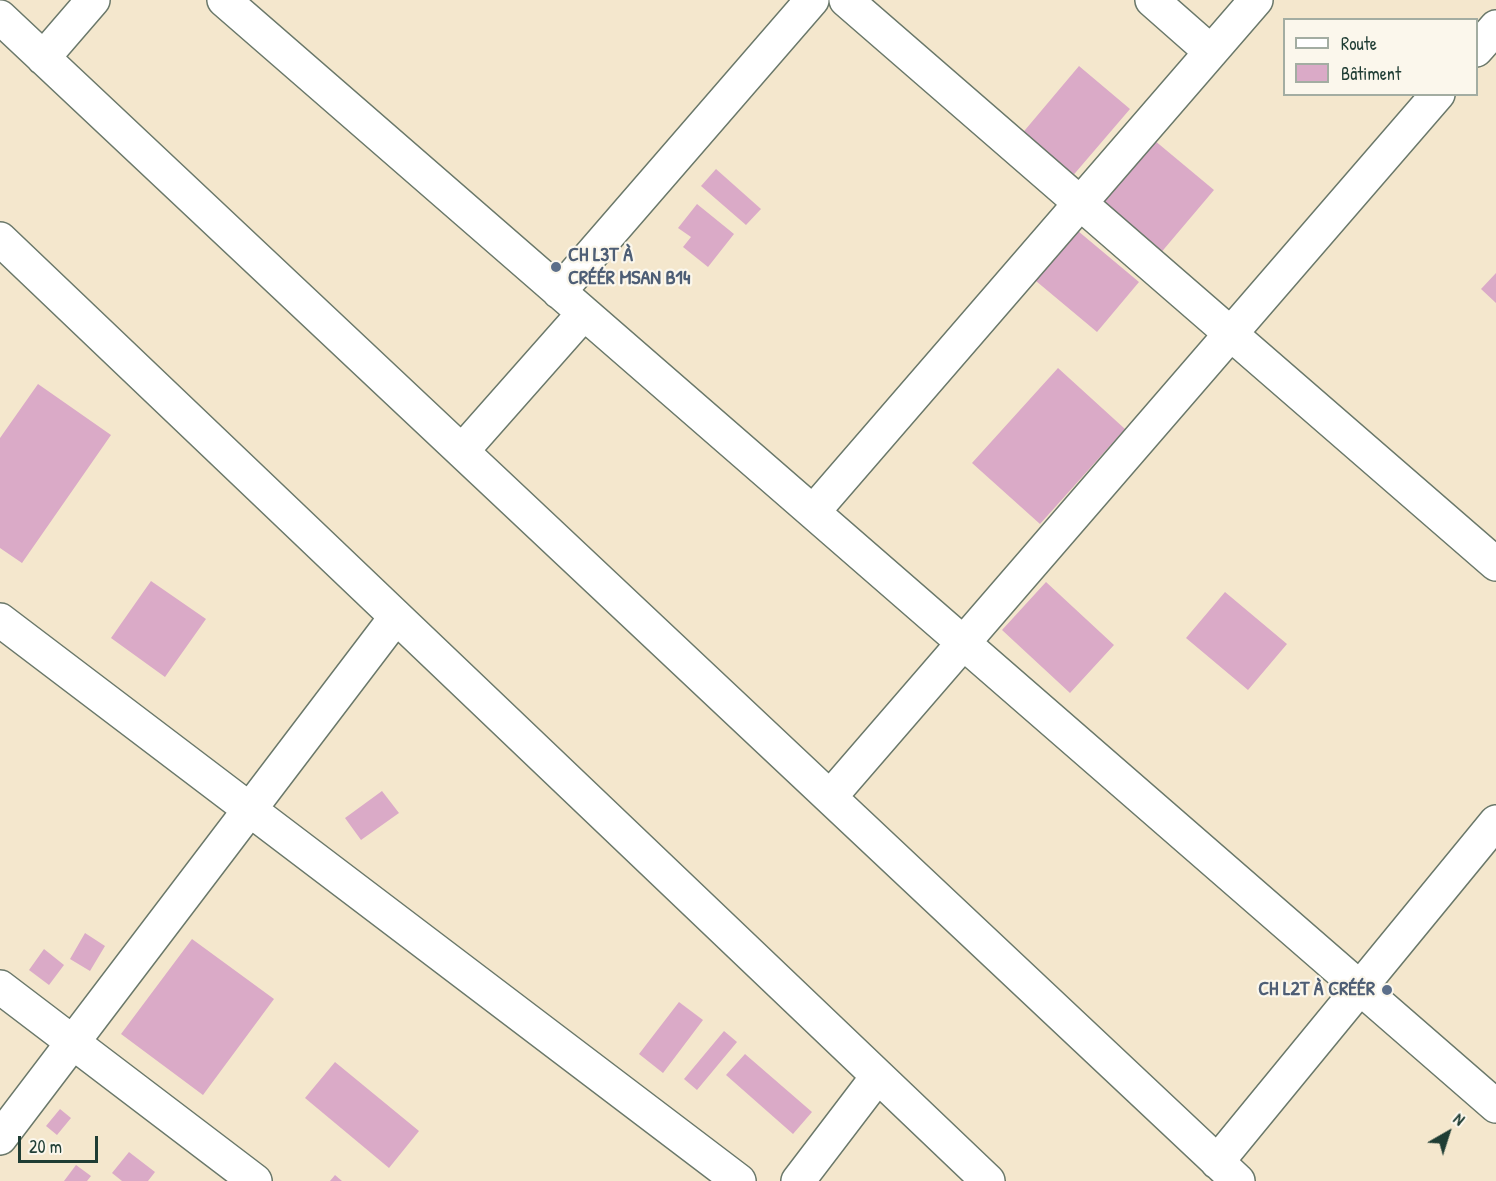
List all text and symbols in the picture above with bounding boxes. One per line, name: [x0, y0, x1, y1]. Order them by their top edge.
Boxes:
legend: [1283, 18, 1478, 96]
text: Route: [1341, 31, 1377, 56]
text: Bâtiment: [1341, 61, 1401, 86]
place label: CH L3T À CRÉÉR MSAN B14: [568, 244, 690, 291]
marker: CH L3T À CRÉÉR MSAN B14: [549, 260, 563, 274]
place label: CH L2T À CRÉÉR: [1258, 978, 1375, 1002]
marker: CH L2T À CRÉÉR: [1380, 983, 1394, 997]
north arrow: [1418, 1103, 1478, 1163]
text: N: [1449, 1108, 1470, 1130]
scale bar: [21, 1124, 100, 1162]
text: 20 m: [29, 1134, 62, 1159]

